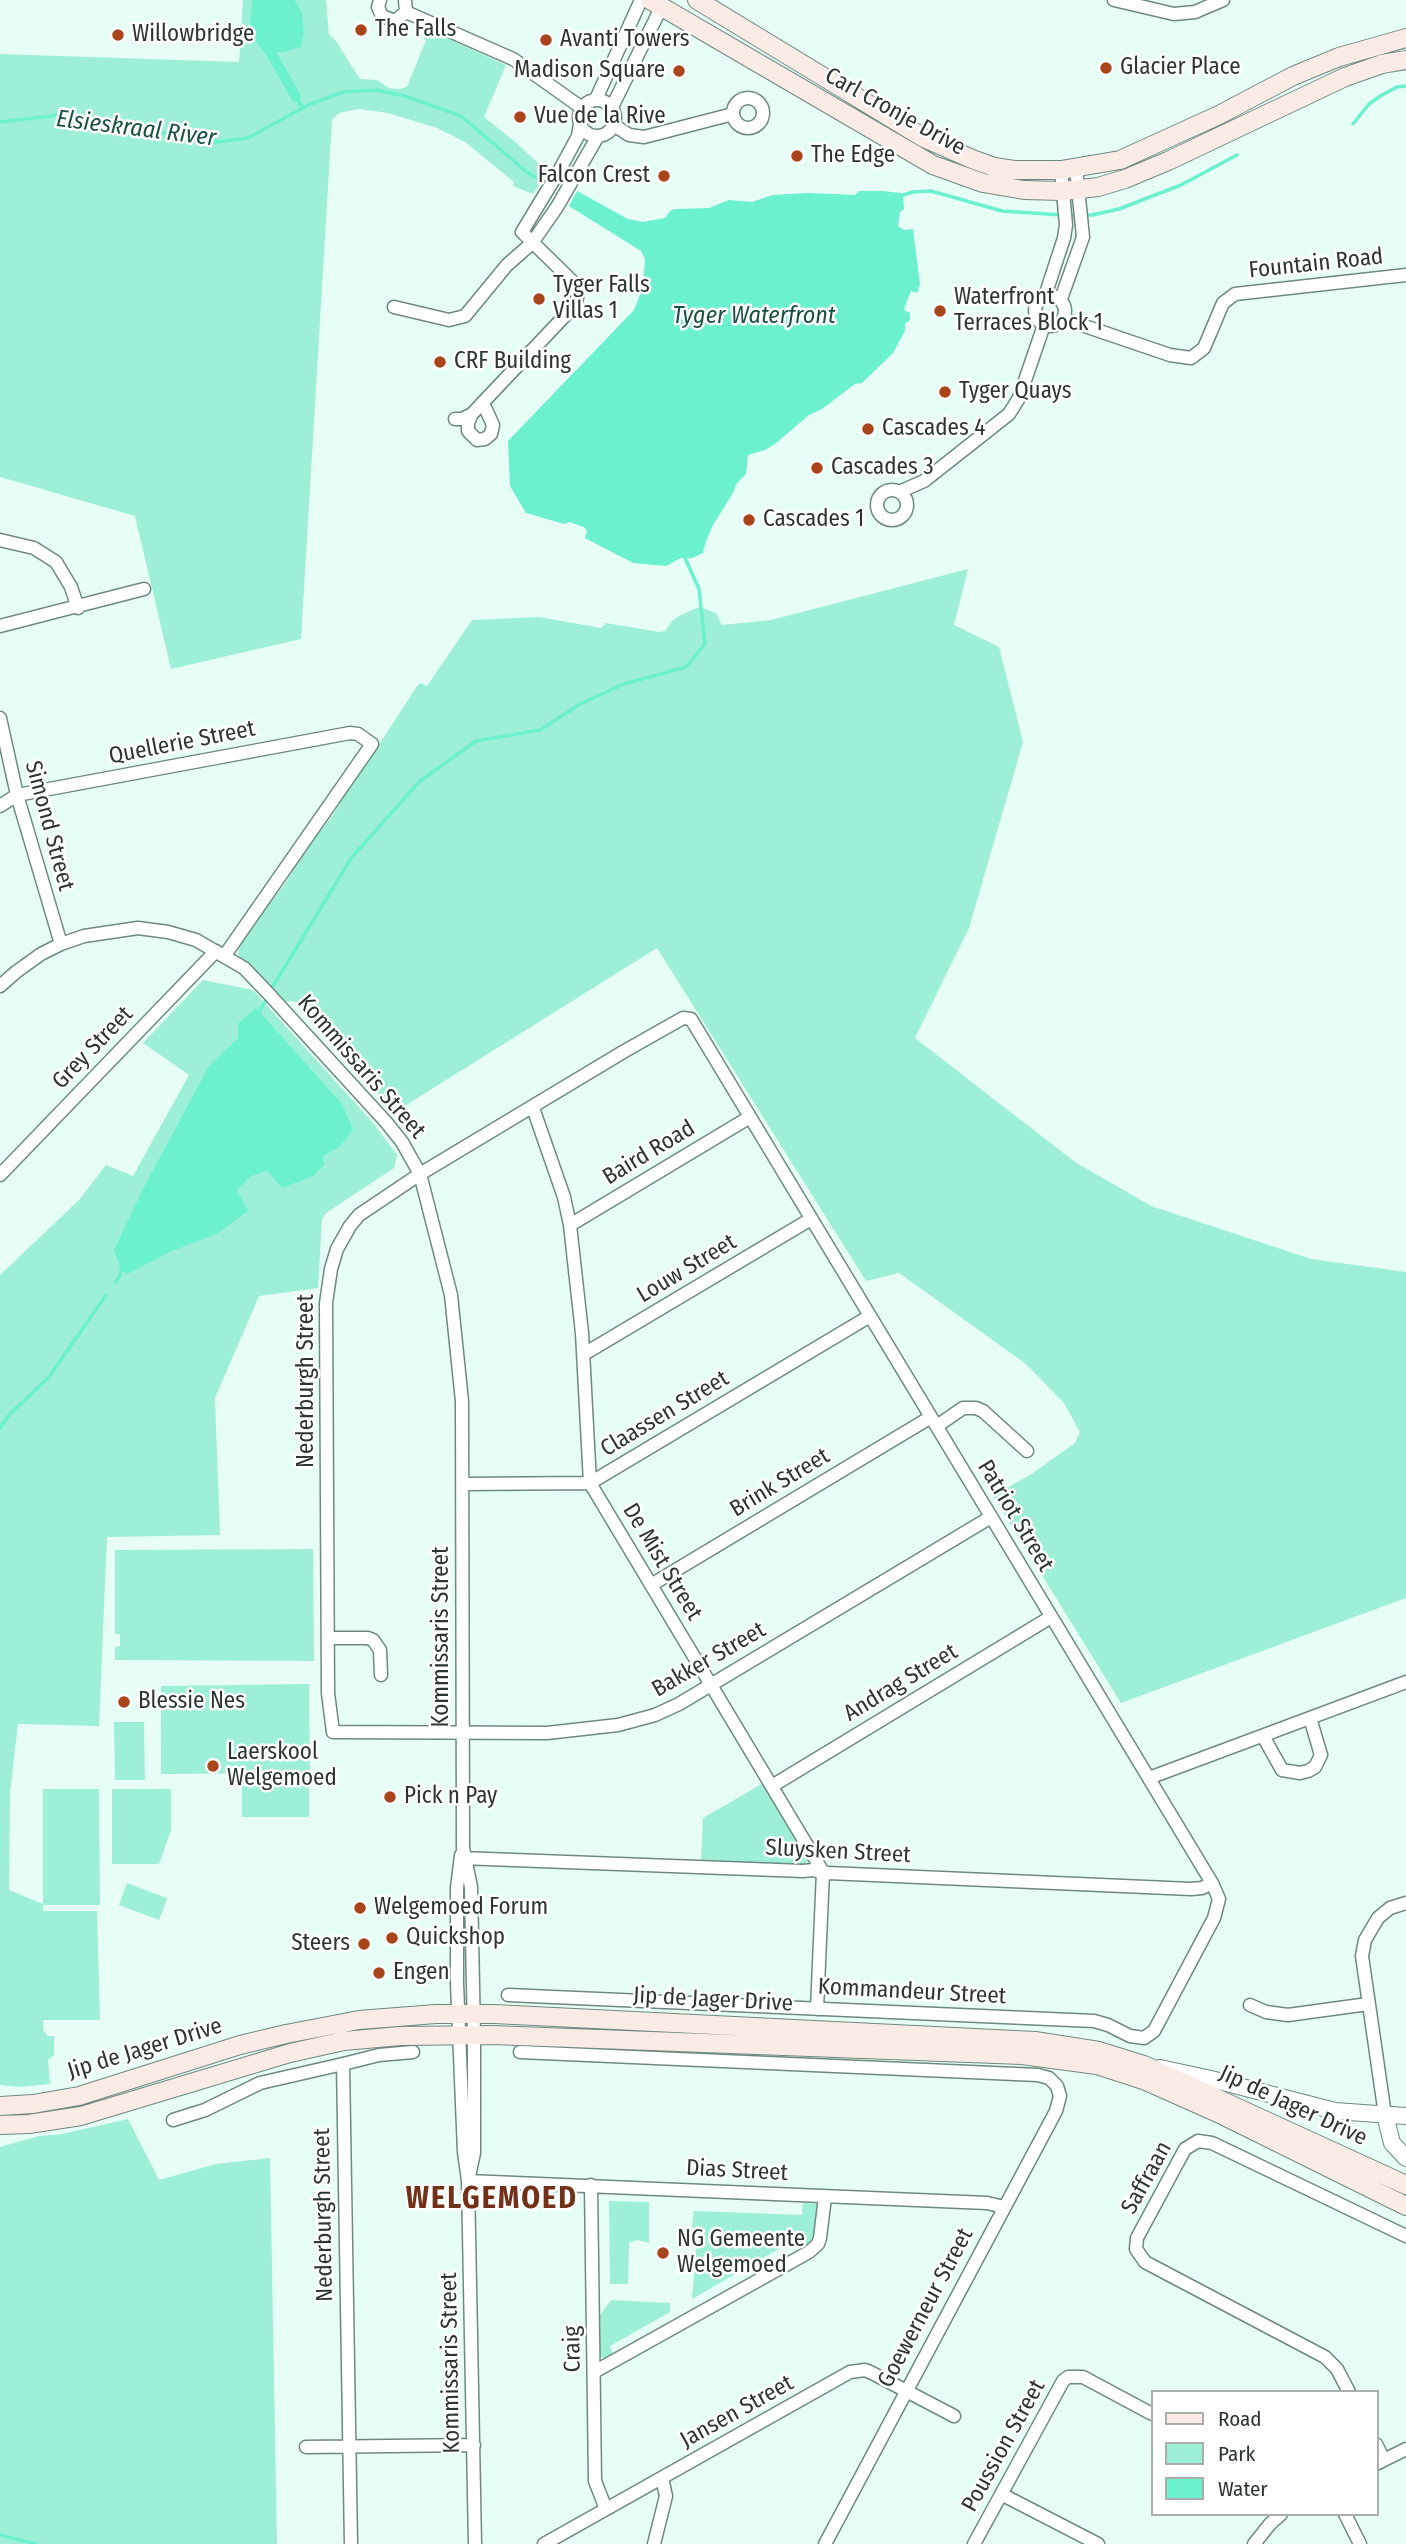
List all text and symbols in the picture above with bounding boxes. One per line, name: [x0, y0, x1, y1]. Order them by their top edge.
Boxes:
place label: The Falls: [375, 16, 456, 44]
place label: Willowbridge: [132, 21, 254, 49]
marker: The Falls: [353, 22, 369, 38]
place label: Avanti Towers: [560, 26, 690, 54]
marker: Willowbridge: [110, 27, 126, 43]
marker: Avanti Towers: [538, 32, 554, 48]
place label: Glacier Place: [1120, 54, 1241, 82]
place label: Madison Square: [514, 57, 665, 85]
marker: Glacier Place: [1098, 60, 1114, 76]
street label: Carl Cronje Drive: [820, 62, 970, 162]
marker: Madison Square: [671, 63, 687, 79]
place label: Vue de la Rive: [534, 103, 666, 131]
water label: Elsieskraal River: [54, 105, 218, 153]
marker: Vue de la Rive: [512, 109, 528, 125]
place label: The Edge: [811, 142, 895, 170]
marker: The Edge: [789, 148, 805, 164]
place label: Falcon Crest: [538, 162, 650, 190]
marker: Falcon Crest: [656, 168, 672, 184]
street label: Fountain Road: [1247, 243, 1385, 285]
place label: Tyger Falls Villas 1: [553, 272, 650, 326]
place label: Waterfront Terraces Block 1: [954, 284, 1103, 338]
marker: Tyger Falls Villas 1: [531, 291, 547, 307]
water label: Tyger Waterfront: [672, 302, 836, 330]
marker: Waterfront Terraces Block 1: [932, 303, 948, 319]
place label: CRF Building: [454, 348, 571, 376]
marker: CRF Building: [432, 354, 448, 370]
place label: Tyger Quays: [959, 378, 1071, 406]
marker: Tyger Quays: [937, 384, 953, 400]
place label: Cascades 4: [882, 415, 985, 443]
marker: Cascades 4: [860, 421, 876, 437]
place label: Cascades 3: [831, 454, 934, 482]
marker: Cascades 3: [809, 460, 825, 476]
place label: Cascades 1: [763, 506, 864, 534]
marker: Cascades 1: [741, 512, 757, 528]
street label: Quellerie Street: [107, 715, 257, 771]
street label: Simond Street: [18, 758, 80, 894]
street label: Kommissaris Street: [291, 990, 431, 1144]
street label: Grey Street: [47, 1001, 139, 1095]
street label: Baird Road: [598, 1115, 700, 1191]
street label: Louw Street: [632, 1229, 742, 1309]
street label: Nederburgh Street: [293, 1294, 321, 1468]
street label: Claassen Street: [596, 1365, 734, 1463]
street label: Brink Street: [725, 1443, 835, 1523]
street label: Patriot Street: [971, 1455, 1059, 1577]
street label: De Mist Street: [616, 1498, 708, 1626]
street label: Kommissaris Street: [428, 1546, 456, 1728]
street label: Bakker Street: [647, 1616, 771, 1704]
street label: Andrag Street: [839, 1638, 963, 1728]
place label: Blessie Nes: [138, 1688, 245, 1716]
marker: Blessie Nes: [116, 1694, 132, 1710]
place label: Laerskool Welgemoed: [227, 1739, 337, 1793]
marker: Laerskool Welgemoed: [205, 1758, 221, 1774]
place label: Pick n Pay: [404, 1783, 497, 1811]
marker: Pick n Pay: [382, 1789, 398, 1805]
street label: Sluysken Street: [765, 1834, 911, 1870]
place label: Welgemoed Forum: [374, 1894, 548, 1922]
marker: Welgemoed Forum: [352, 1900, 368, 1916]
place label: Quickshop: [406, 1924, 505, 1952]
place label: Steers: [291, 1930, 350, 1958]
marker: Quickshop: [384, 1930, 400, 1946]
marker: Steers: [356, 1936, 372, 1952]
place label: Engen: [393, 1959, 450, 1987]
marker: Engen: [371, 1965, 387, 1981]
street label: Kommandeur Street: [817, 1973, 1007, 2011]
street label: Jip de Jager Drive: [632, 1982, 794, 2018]
street label: Jip de Jager Drive: [64, 2012, 226, 2086]
street label: Jip de Jager Drive: [1215, 2060, 1371, 2152]
street label: Nederburgh Street: [309, 2128, 339, 2302]
street label: Saffraan: [1116, 2137, 1178, 2219]
street label: Dias Street: [685, 2155, 789, 2187]
district label: WELGEMOED: [407, 2182, 577, 2218]
street label: Goewerneur Street: [872, 2224, 980, 2392]
place label: NG Gemeente Welgemoed: [677, 2226, 805, 2280]
marker: NG Gemeente Welgemoed: [655, 2245, 671, 2261]
street label: Kommissaris Street: [436, 2272, 466, 2454]
street label: Craig: [559, 2325, 587, 2373]
street label: Jansen Street: [676, 2370, 798, 2454]
street label: Poussion Street: [956, 2375, 1052, 2517]
legend: [1150, 2390, 1378, 2516]
text: Road: [1218, 2406, 1262, 2432]
text: Park: [1218, 2441, 1255, 2467]
text: Water: [1218, 2476, 1268, 2502]

